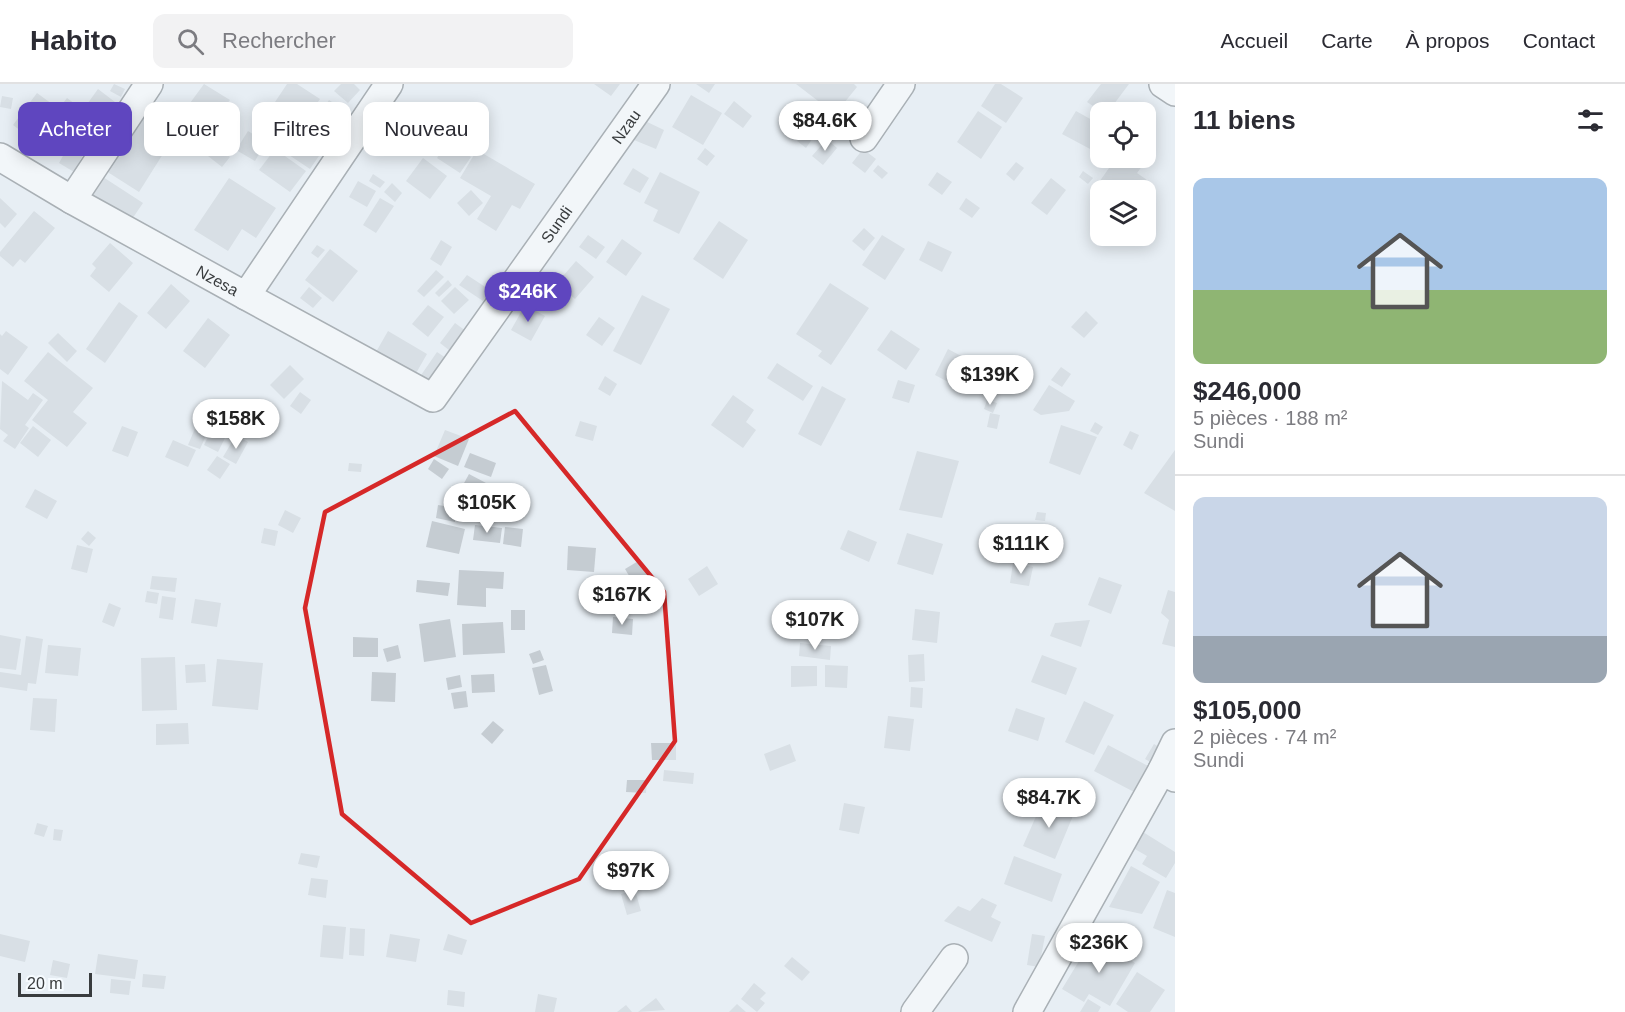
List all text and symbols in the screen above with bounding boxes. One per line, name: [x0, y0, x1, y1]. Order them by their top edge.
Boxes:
search box: [153, 14, 573, 68]
text: Habito: [30, 25, 117, 56]
icon: search: [174, 25, 207, 58]
text: Rechercher: [222, 28, 336, 53]
text: Accueil: [1221, 29, 1288, 52]
text: Carte: [1321, 29, 1373, 52]
text: À propos: [1406, 29, 1490, 52]
text: Contact: [1523, 29, 1595, 52]
pin: $84.6K: [776, 101, 874, 152]
chip: Acheter: [18, 102, 132, 156]
chip: Louer: [144, 102, 240, 156]
chip: Filtres: [252, 102, 351, 156]
chip: Nouveau: [363, 102, 489, 156]
map controls: [1090, 102, 1156, 246]
button: locate: [1090, 102, 1156, 168]
icon: filters: [1574, 104, 1607, 137]
text: 11 biens: [1193, 105, 1296, 135]
street label: Nzau: [608, 107, 644, 147]
text: $84.6K: [793, 109, 857, 131]
button: layers: [1090, 180, 1156, 246]
street label: Sundi: [538, 203, 576, 246]
icon: home: [1346, 217, 1454, 325]
street label: Nzesa: [193, 262, 241, 299]
pin: $246K: [486, 272, 570, 323]
text: $246K: [499, 280, 557, 302]
pin: $139K: [948, 355, 1032, 406]
text: $139K: [961, 363, 1019, 385]
text: $246,000: [1193, 376, 1301, 406]
pin: $158K: [194, 399, 278, 450]
text: $158K: [207, 407, 265, 429]
text: 5 pièces · 188 m²: [1193, 407, 1348, 429]
text: Sundi: [1193, 430, 1244, 452]
pin: $105K: [445, 483, 529, 534]
text: $105K: [458, 491, 516, 513]
pin: $111K: [979, 524, 1063, 575]
text: $111K: [993, 532, 1049, 554]
icon: home: [1346, 536, 1454, 644]
pin: $167K: [580, 575, 664, 626]
text: $167K: [593, 583, 651, 605]
pin: $107K: [773, 600, 857, 651]
text: $107K: [786, 608, 844, 630]
text: $105,000: [1193, 695, 1301, 725]
text: 2 pièces · 74 m²: [1193, 726, 1336, 748]
text: Sundi: [1193, 749, 1244, 771]
pin: $84.7K: [1000, 778, 1098, 829]
text: $84.7K: [1017, 786, 1081, 808]
pin: $97K: [595, 851, 667, 902]
text: $97K: [607, 859, 655, 881]
pin: $236K: [1057, 923, 1141, 974]
text: $236K: [1070, 931, 1128, 953]
scale bar: [18, 970, 92, 998]
text: 20 m: [27, 975, 63, 992]

